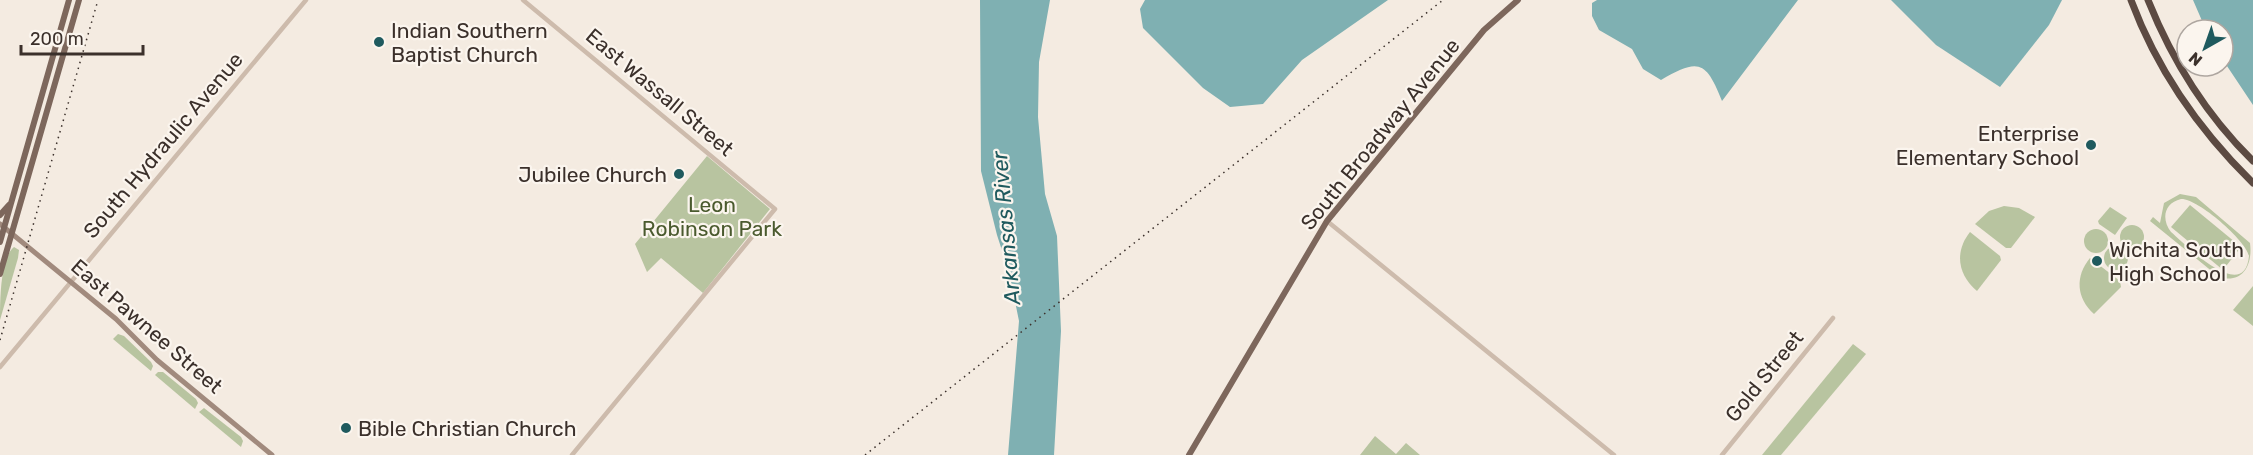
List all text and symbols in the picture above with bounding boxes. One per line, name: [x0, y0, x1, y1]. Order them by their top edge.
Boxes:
scale bar: [21, 18, 142, 56]
place label: Indian Southern Baptist Church: [391, 18, 548, 67]
north arrow: [2175, 18, 2235, 78]
street label: East Wassall Street: [581, 23, 739, 161]
text: 200 m: [30, 28, 84, 50]
street label: South Broadway Avenue: [1295, 33, 1465, 235]
marker: Indian Southern Baptist Church: [372, 35, 386, 49]
street label: South Hydraulic Avenue: [78, 47, 248, 243]
text: N: [2185, 48, 2206, 70]
place label: Enterprise Elementary School: [1896, 121, 2079, 170]
marker: Enterprise Elementary School: [2084, 138, 2098, 152]
water label: Arkansas River: [986, 149, 1026, 307]
place label: Jubilee Church: [518, 162, 667, 187]
marker: Jubilee Church: [672, 167, 686, 181]
park label: Leon Robinson Park: [642, 192, 782, 241]
place label: Wichita South High School: [2109, 237, 2244, 286]
street label: East Pawnee Street: [66, 254, 228, 398]
marker: Wichita South High School: [2090, 254, 2104, 268]
street label: Gold Street: [1720, 325, 1808, 427]
place label: Bible Christian Church: [358, 416, 576, 441]
marker: Bible Christian Church: [339, 421, 353, 435]

